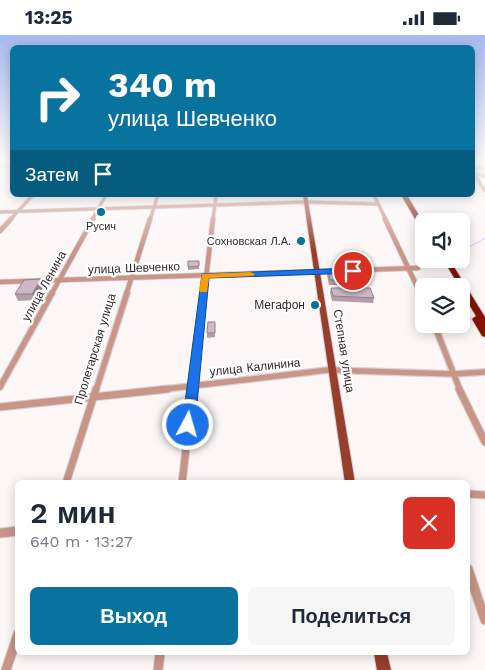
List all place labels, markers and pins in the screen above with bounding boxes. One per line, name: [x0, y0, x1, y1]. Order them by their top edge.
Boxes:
marker: Русич: [95, 206, 107, 218]
place label: Русич: [86, 220, 116, 233]
place label: Сохновская Л.А.: [207, 235, 291, 248]
marker: Сохновская Л.А.: [295, 235, 307, 247]
pin: [332, 250, 374, 292]
place label: Мегафон: [254, 298, 305, 312]
marker: Мегафон: [309, 299, 321, 311]

